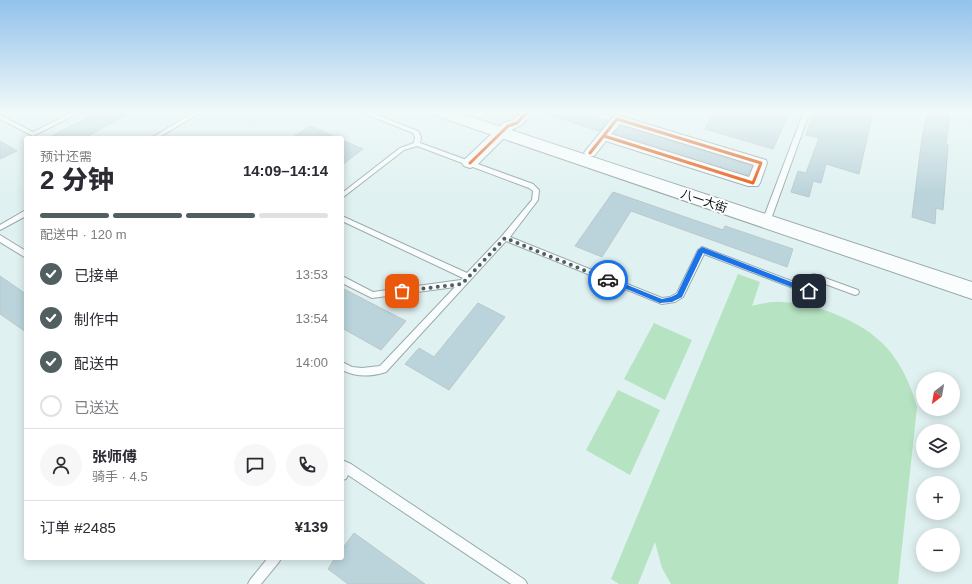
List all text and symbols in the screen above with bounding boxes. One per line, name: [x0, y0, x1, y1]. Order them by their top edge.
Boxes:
text: 预计还需: [40, 149, 92, 164]
text: 14:09–14:14: [243, 162, 328, 179]
text: 2 分钟: [40, 165, 114, 195]
street label: 八一大街: [679, 187, 729, 215]
text: 配送中 · 120 m: [40, 227, 127, 242]
courier: [588, 260, 628, 300]
icon: check: [40, 263, 62, 285]
text: 已接单: [74, 267, 119, 284]
text: 13:53: [295, 267, 328, 282]
icon: car: [597, 269, 619, 291]
pin: [385, 274, 419, 308]
pin: [792, 274, 826, 308]
icon: bag: [391, 280, 413, 302]
icon: home: [798, 280, 820, 302]
icon: check: [40, 307, 62, 329]
text: 制作中: [74, 311, 119, 328]
text: 13:54: [295, 311, 328, 326]
icon: check: [40, 351, 62, 373]
text: 配送中: [74, 355, 119, 372]
text: 14:00: [295, 355, 328, 370]
north arrow: [916, 372, 960, 416]
map controls: [916, 372, 960, 572]
text: 已送达: [74, 399, 119, 416]
button: layers: [916, 424, 960, 468]
button: person: [40, 444, 82, 486]
button: chat: [234, 444, 276, 486]
button: phone: [286, 444, 328, 486]
text: 张师傅: [92, 448, 137, 465]
text: 骑手 · 4.5: [92, 469, 148, 484]
button: +: [916, 476, 960, 520]
text: ¥139: [295, 518, 328, 535]
text: 订单 #2485: [40, 519, 116, 536]
button: −: [916, 528, 960, 572]

